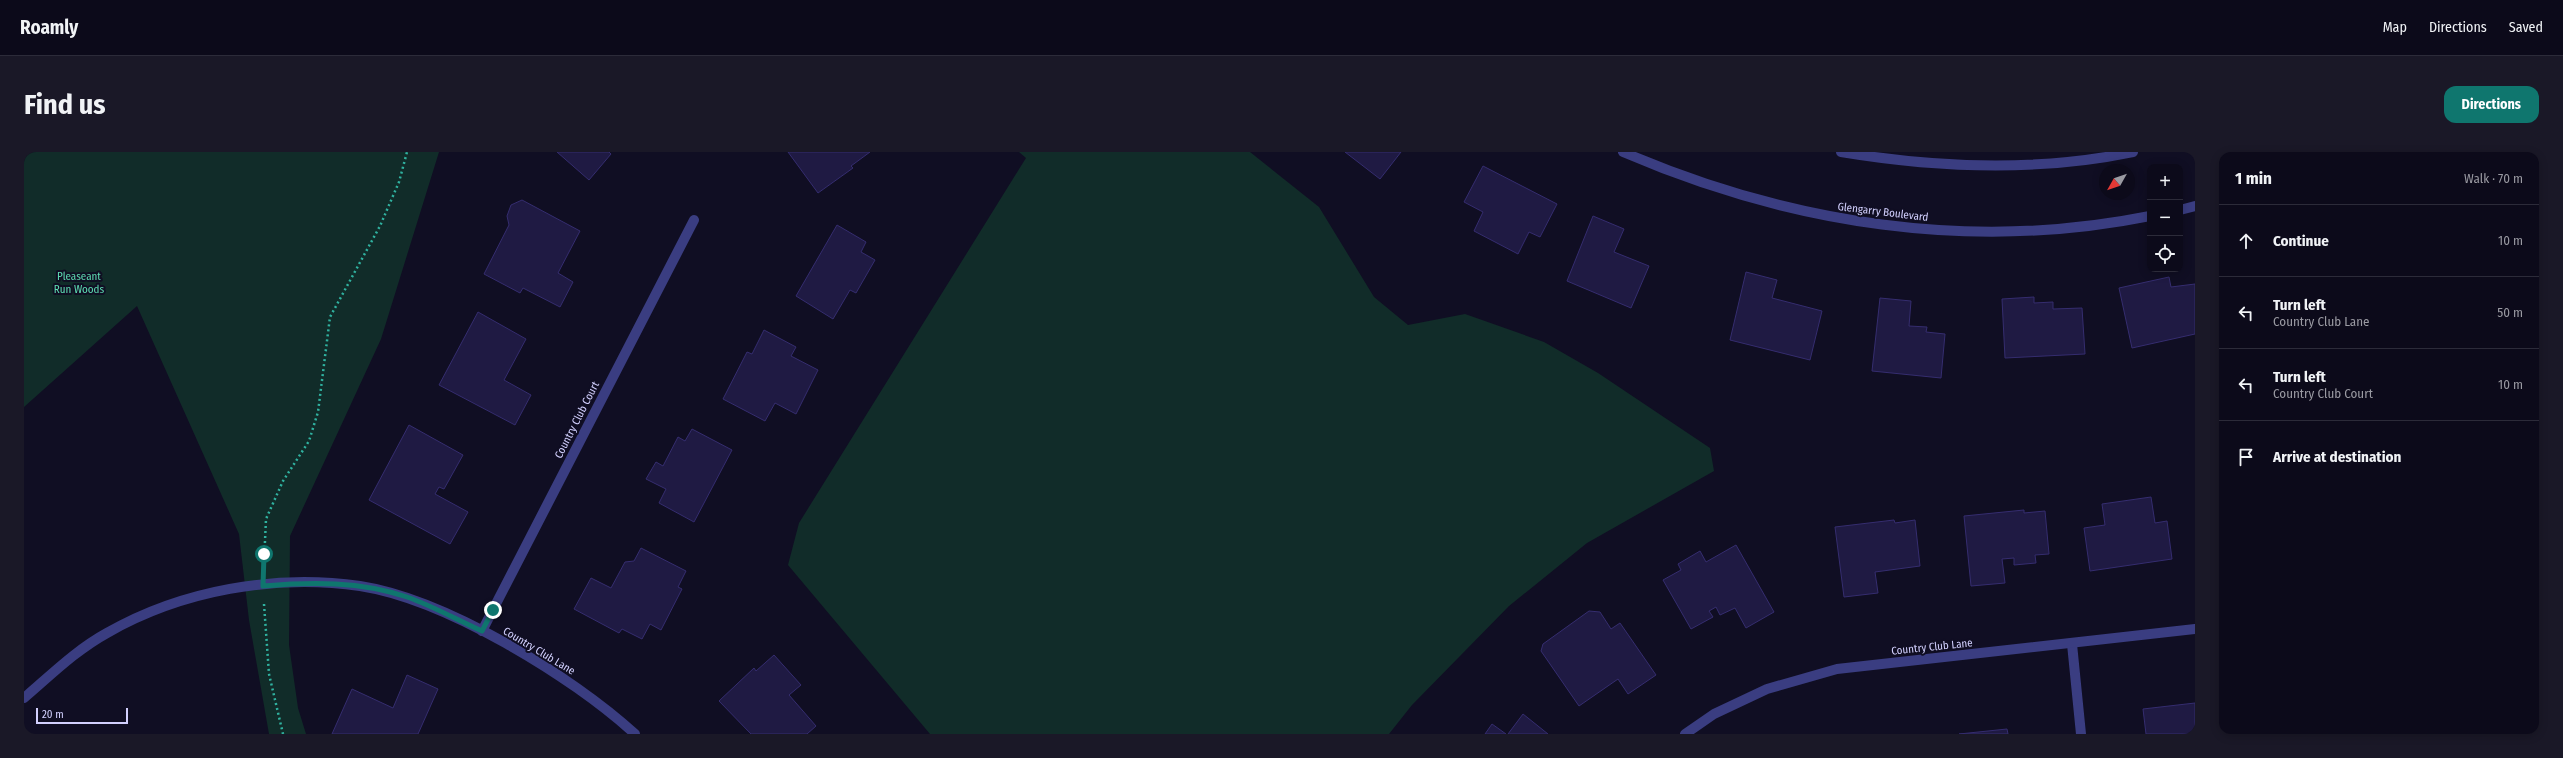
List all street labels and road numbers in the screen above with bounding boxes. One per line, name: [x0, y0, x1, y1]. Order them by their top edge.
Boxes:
street label: Glengarry Boulevard: [1837, 200, 1929, 224]
street label: Country Club Court: [552, 379, 602, 461]
street label: Country Club Lane: [501, 624, 577, 678]
street label: Country Club Lane: [1891, 636, 1973, 658]

